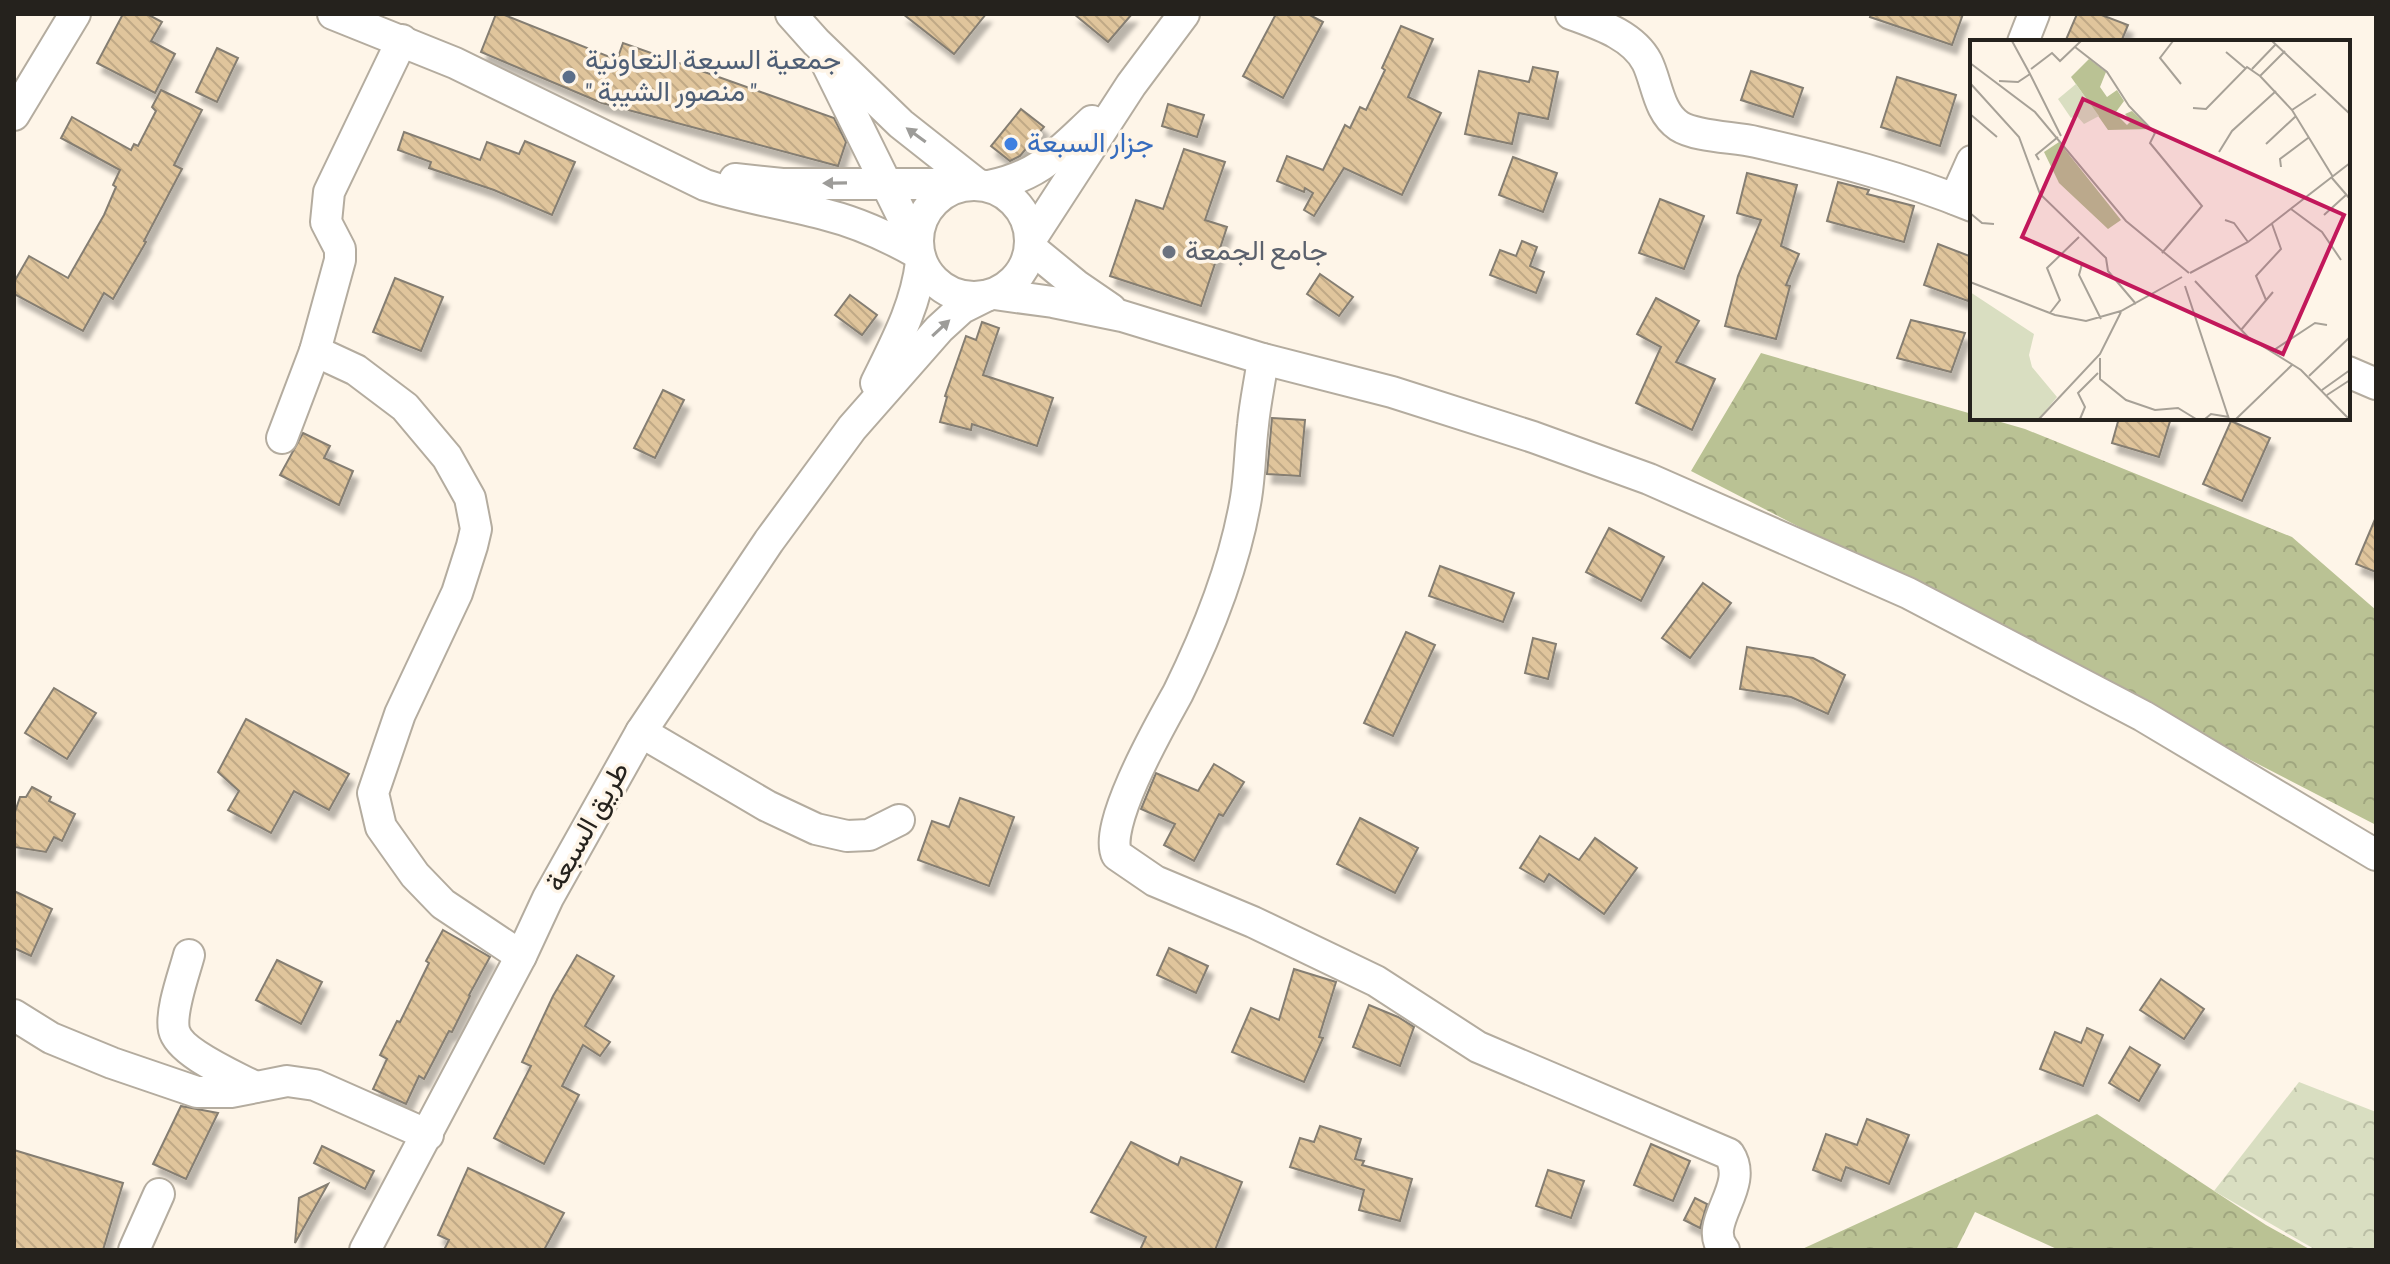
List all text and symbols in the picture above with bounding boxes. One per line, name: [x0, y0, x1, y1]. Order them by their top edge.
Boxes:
inset map: [1970, 40, 2350, 420]
place label: جمعية السبعة التعاونية " منصور الشيبة ": [585, 47, 841, 109]
marker: جمعية السبعة التعاونية " منصور الشيبة ": [560, 68, 578, 86]
one-way arrow: [906, 128, 926, 144]
place label: جزار السبعة: [1027, 130, 1154, 160]
marker: جزار السبعة: [1002, 135, 1020, 153]
one-way arrow: [822, 177, 847, 189]
place label: جامع الجمعة: [1185, 238, 1328, 270]
marker: جامع الجمعة: [1160, 243, 1178, 261]
one-way arrow: [931, 319, 950, 337]
street label: طريق السبعة: [541, 758, 637, 897]

